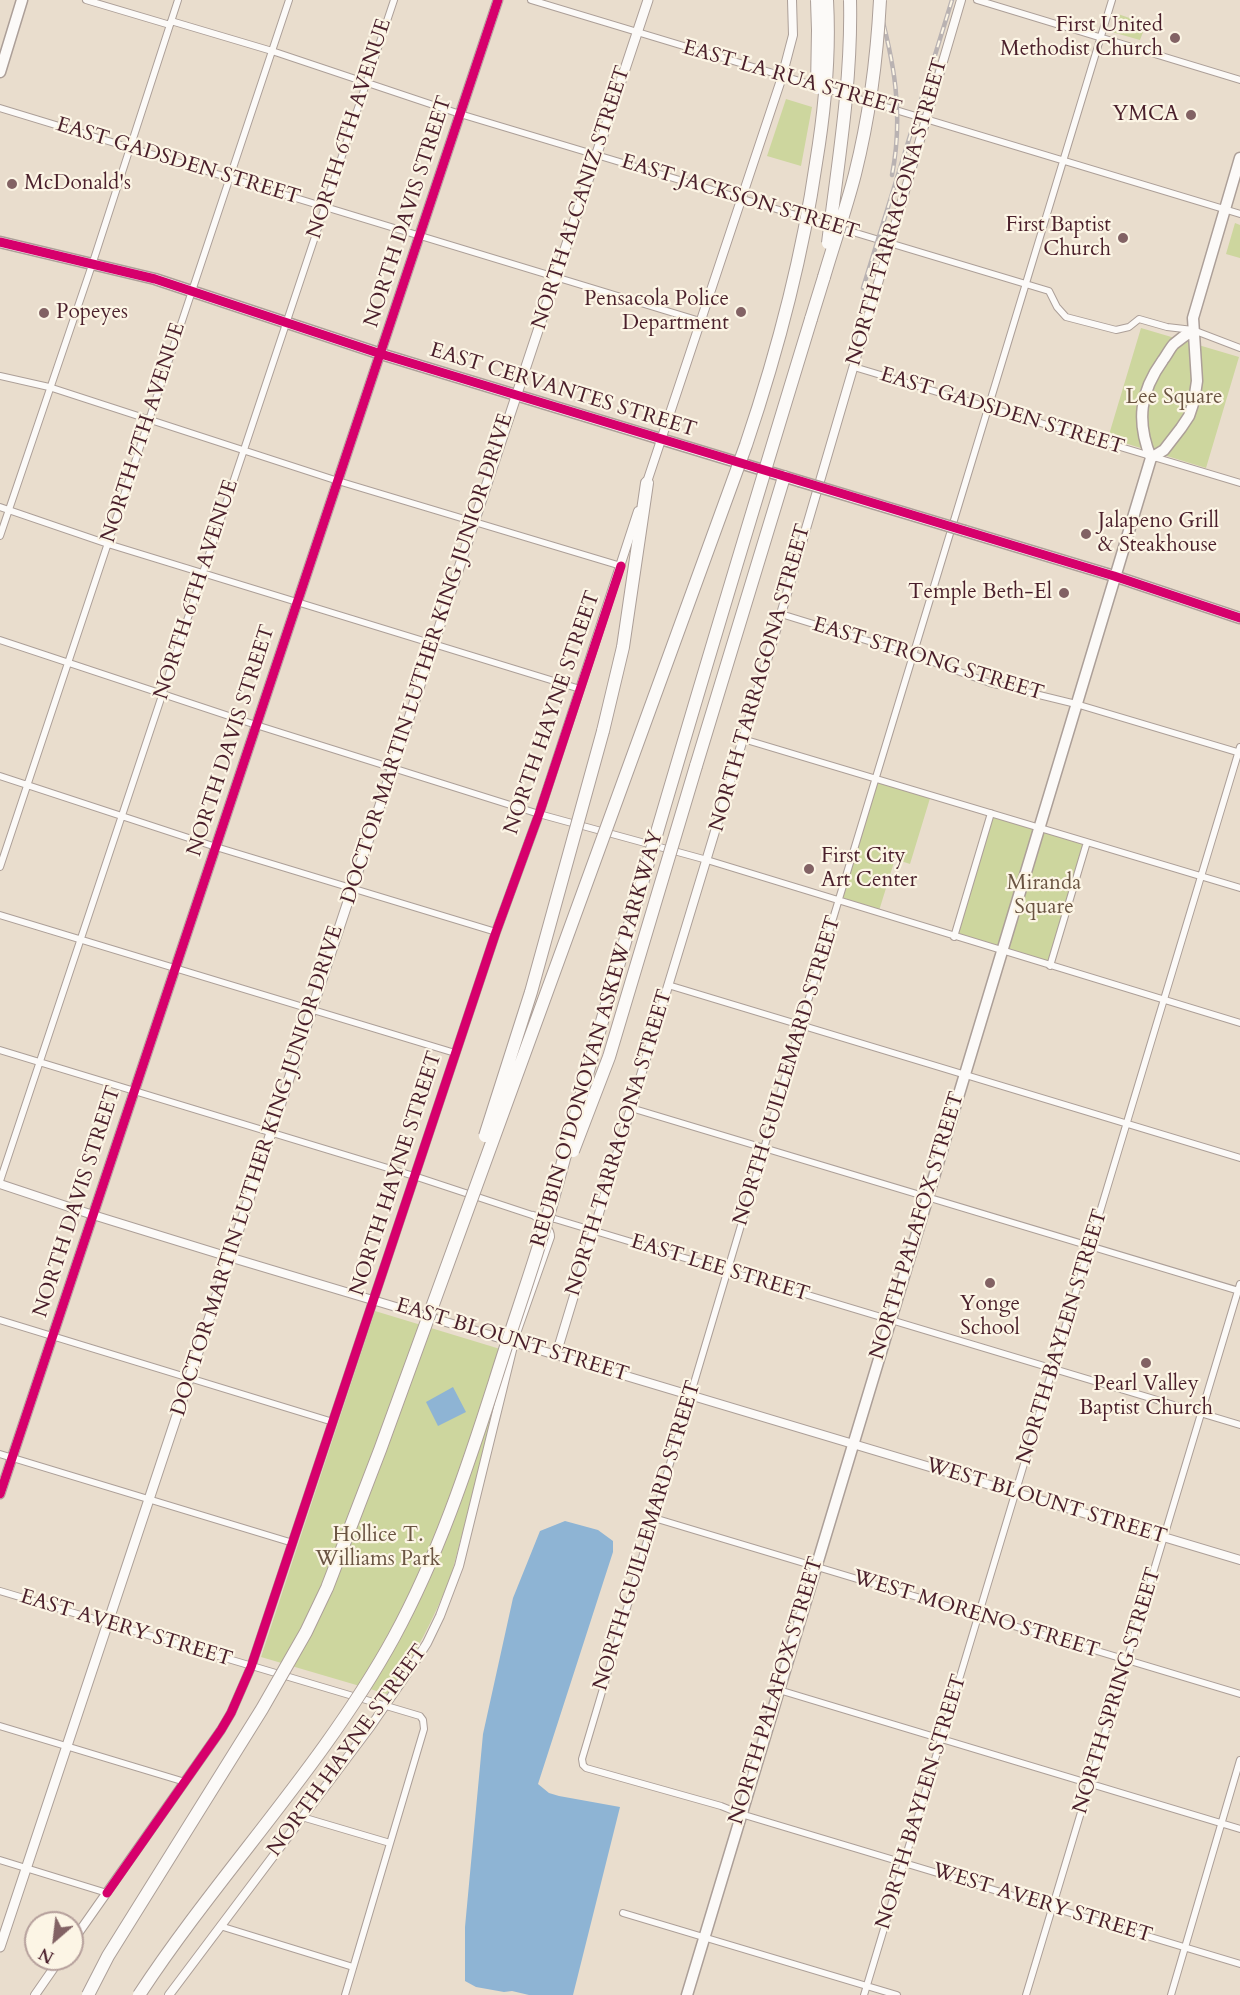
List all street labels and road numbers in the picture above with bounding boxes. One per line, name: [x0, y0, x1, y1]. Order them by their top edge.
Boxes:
street label: NORTH 6TH AVENUE: [302, 16, 398, 242]
street label: EAST LA RUA STREET: [680, 36, 904, 122]
street label: NORTH TARRAGONA STREET: [842, 55, 954, 369]
street label: NORTH ALCANIZ STREET: [527, 63, 637, 333]
street label: NORTH DAVIS STREET: [360, 93, 458, 331]
street label: EAST GADSDEN STREET: [53, 113, 303, 211]
street label: EAST JACKSON STREET: [618, 150, 862, 246]
street label: NORTH 7TH AVENUE: [96, 320, 192, 546]
street label: EAST CERVANTES STREET: [427, 338, 699, 444]
street label: EAST GADSDEN STREET: [877, 363, 1127, 461]
street label: DOCTOR MARTIN LUTHER KING JUNIOR DRIVE: [337, 411, 519, 907]
street label: NORTH 6TH AVENUE: [149, 477, 245, 703]
street label: NORTH TARRAGONA STREET: [705, 521, 817, 835]
street label: NORTH HAYNE STREET: [499, 588, 607, 838]
street label: EAST STRONG STREET: [810, 613, 1046, 707]
street label: NORTH DAVIS STREET: [183, 622, 281, 860]
street label: REUBIN O'DONOVAN ASKEW PARKWAY: [526, 828, 670, 1250]
street label: NORTH GUILLEMARD STREET: [729, 913, 847, 1229]
street label: DOCTOR MARTIN LUTHER KING JUNIOR DRIVE: [167, 923, 349, 1419]
street label: NORTH TARRAGONA STREET: [561, 987, 679, 1299]
street label: NORTH HAYNE STREET: [346, 1049, 448, 1299]
street label: NORTH DAVIS STREET: [29, 1083, 127, 1321]
street label: NORTH PALAFOX STREET: [865, 1089, 971, 1363]
street label: NORTH BAYLEN STREET: [1012, 1207, 1114, 1467]
street label: EAST LEE STREET: [628, 1230, 812, 1308]
street label: EAST BLOUNT STREET: [392, 1294, 632, 1388]
street label: NORTH GUILLEMARD STREET: [589, 1378, 707, 1694]
street label: WEST BLOUNT STREET: [922, 1453, 1170, 1551]
street label: NORTH PALAFOX STREET: [724, 1554, 830, 1828]
street label: WEST MORENO STREET: [850, 1565, 1102, 1665]
street label: NORTH SPRING STREET: [1069, 1565, 1167, 1817]
street label: EAST AVERY STREET: [17, 1585, 235, 1673]
street label: NORTH HAYNE STREET: [263, 1640, 433, 1862]
street label: NORTH BAYLEN STREET: [871, 1672, 973, 1932]
street label: WEST AVERY STREET: [929, 1859, 1155, 1949]

